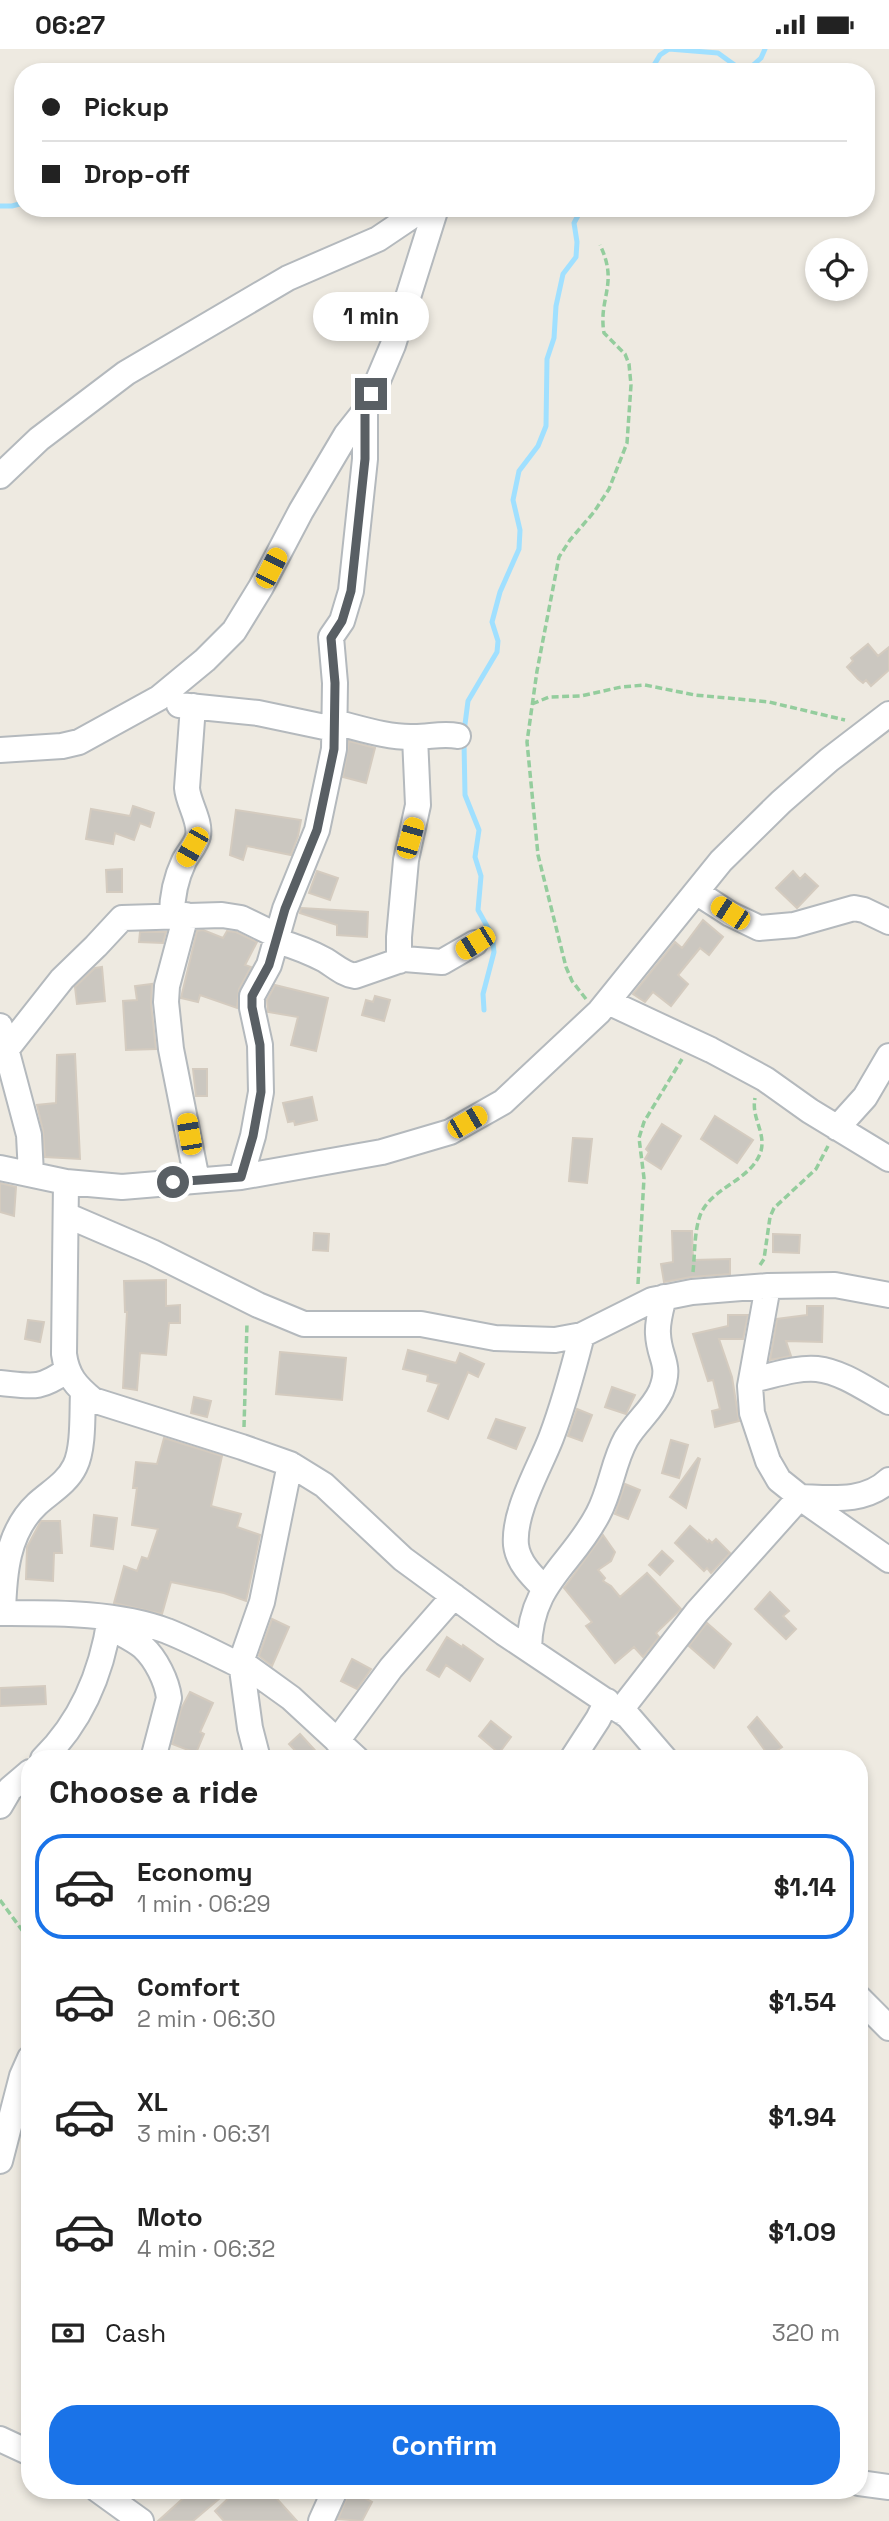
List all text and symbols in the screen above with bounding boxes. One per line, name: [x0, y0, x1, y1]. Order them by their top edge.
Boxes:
text: 06:27: [35, 8, 105, 42]
text: Pickup: [84, 90, 169, 124]
text: Drop-off: [84, 157, 190, 191]
map controls: [805, 238, 868, 301]
button: locate: [805, 238, 868, 301]
callout: 1 min: [313, 293, 429, 341]
text: 1 min: [343, 301, 399, 331]
route end: [355, 378, 387, 410]
car: [253, 545, 290, 591]
car: [395, 815, 426, 861]
car: [173, 824, 212, 870]
car: [707, 893, 754, 933]
car: [452, 923, 499, 963]
car: [444, 1102, 491, 1142]
car: [176, 1111, 203, 1157]
route start: [157, 1166, 189, 1198]
text: Choose a ride: [49, 1772, 259, 1812]
icon: car: [53, 1855, 116, 1918]
text: Economy: [137, 1855, 253, 1889]
text: $1.14: [774, 1870, 836, 1904]
text: 1 min · 06:29: [137, 1889, 271, 1919]
icon: car: [53, 1970, 116, 2033]
text: Comfort: [137, 1970, 240, 2004]
text: $1.54: [769, 1985, 836, 2019]
text: 2 min · 06:30: [137, 2004, 276, 2034]
icon: car: [53, 2085, 116, 2148]
text: XL: [137, 2085, 168, 2119]
text: $1.94: [768, 2100, 836, 2134]
text: 3 min · 06:31: [137, 2119, 270, 2149]
icon: car: [53, 2200, 116, 2263]
text: Moto: [137, 2200, 203, 2234]
text: $1.09: [768, 2215, 836, 2249]
text: 4 min · 06:32: [137, 2234, 275, 2264]
icon: cash: [49, 2314, 87, 2352]
text: Cash: [105, 2316, 166, 2350]
text: 320 m: [772, 2318, 840, 2348]
button: Confirm: [49, 2405, 840, 2485]

